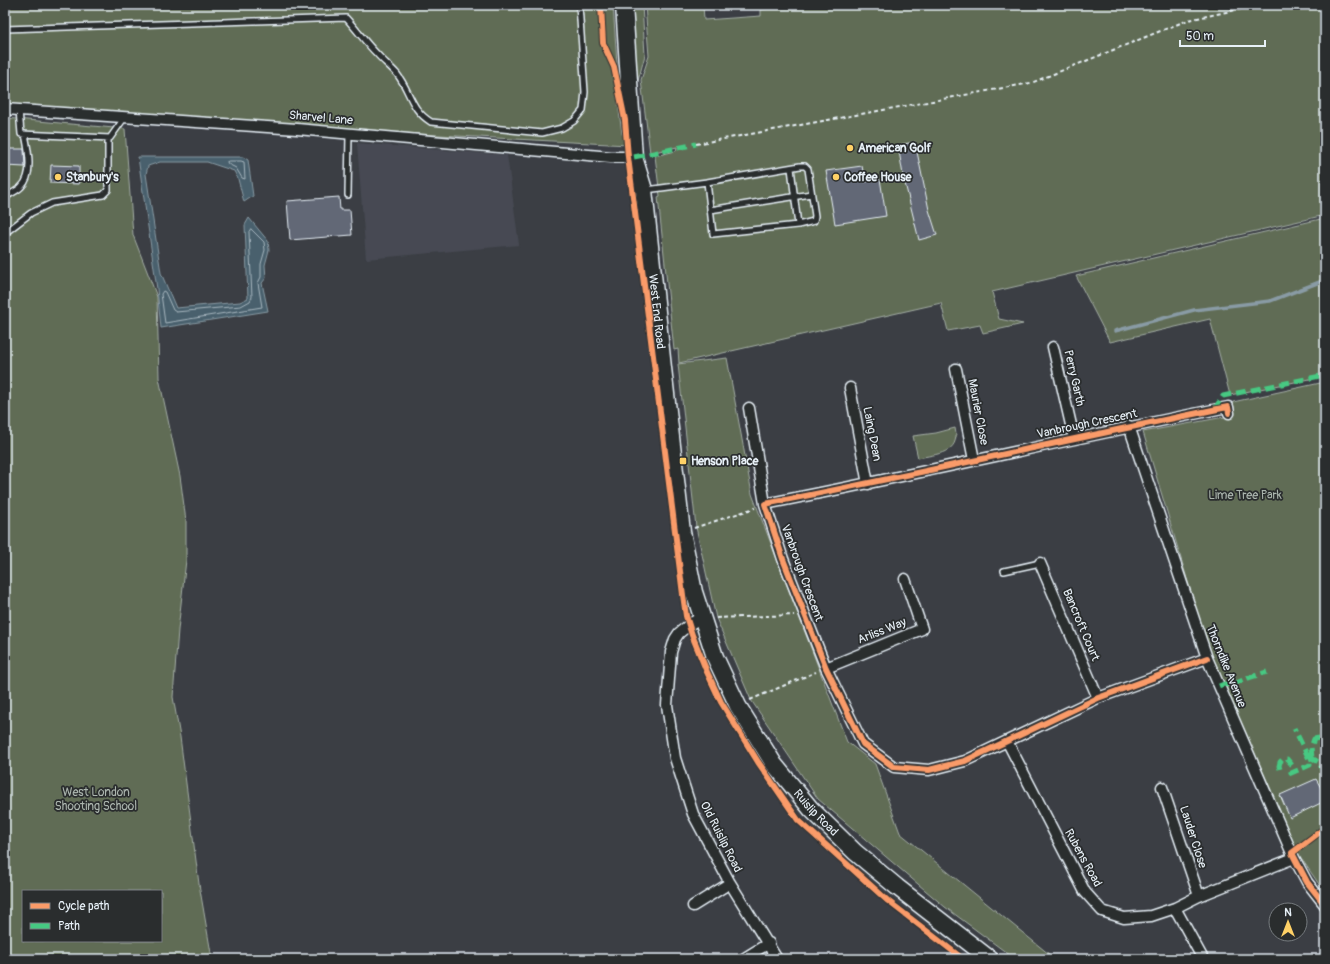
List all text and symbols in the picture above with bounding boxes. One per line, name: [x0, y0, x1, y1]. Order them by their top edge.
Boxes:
scale bar: [1180, 22, 1265, 48]
text: 50 m: [1186, 29, 1214, 44]
street label: Sharvel Lane: [288, 108, 354, 128]
place label: American Golf: [858, 141, 932, 156]
marker: American Golf: [845, 143, 855, 153]
place label: Stanbury's: [66, 170, 119, 185]
place label: Coffee House: [844, 170, 913, 185]
marker: Stanbury's: [53, 172, 63, 182]
marker: Coffee House: [831, 172, 841, 182]
street label: West End Road: [646, 273, 668, 350]
street label: Perry Garth: [1060, 348, 1088, 408]
street label: Maurier Close: [964, 378, 992, 447]
street label: Laing Dean: [859, 405, 885, 463]
street label: Vanbrough Crescent: [1036, 406, 1139, 442]
place label: Henson Place: [691, 454, 760, 469]
marker: Henson Place: [678, 456, 688, 466]
park label: Lime Tree Park: [1208, 488, 1282, 503]
street label: Vanbrough Crescent: [778, 523, 827, 624]
street label: Bancroft Court: [1059, 587, 1103, 663]
street label: Arliss Way: [855, 614, 909, 648]
street label: Thorndike Avenue: [1203, 622, 1250, 710]
park label: West London Shooting School: [55, 785, 137, 814]
street label: Ruislip Road: [790, 786, 842, 839]
street label: Old Ruislip Road: [697, 799, 745, 875]
street label: Lauder Close: [1176, 804, 1210, 870]
street label: Rubens Road: [1061, 826, 1105, 890]
legend: [22, 890, 162, 942]
text: Cycle path: [58, 899, 110, 914]
north arrow: [1268, 902, 1308, 942]
text: N: [1284, 906, 1292, 919]
text: Path: [58, 919, 80, 934]

